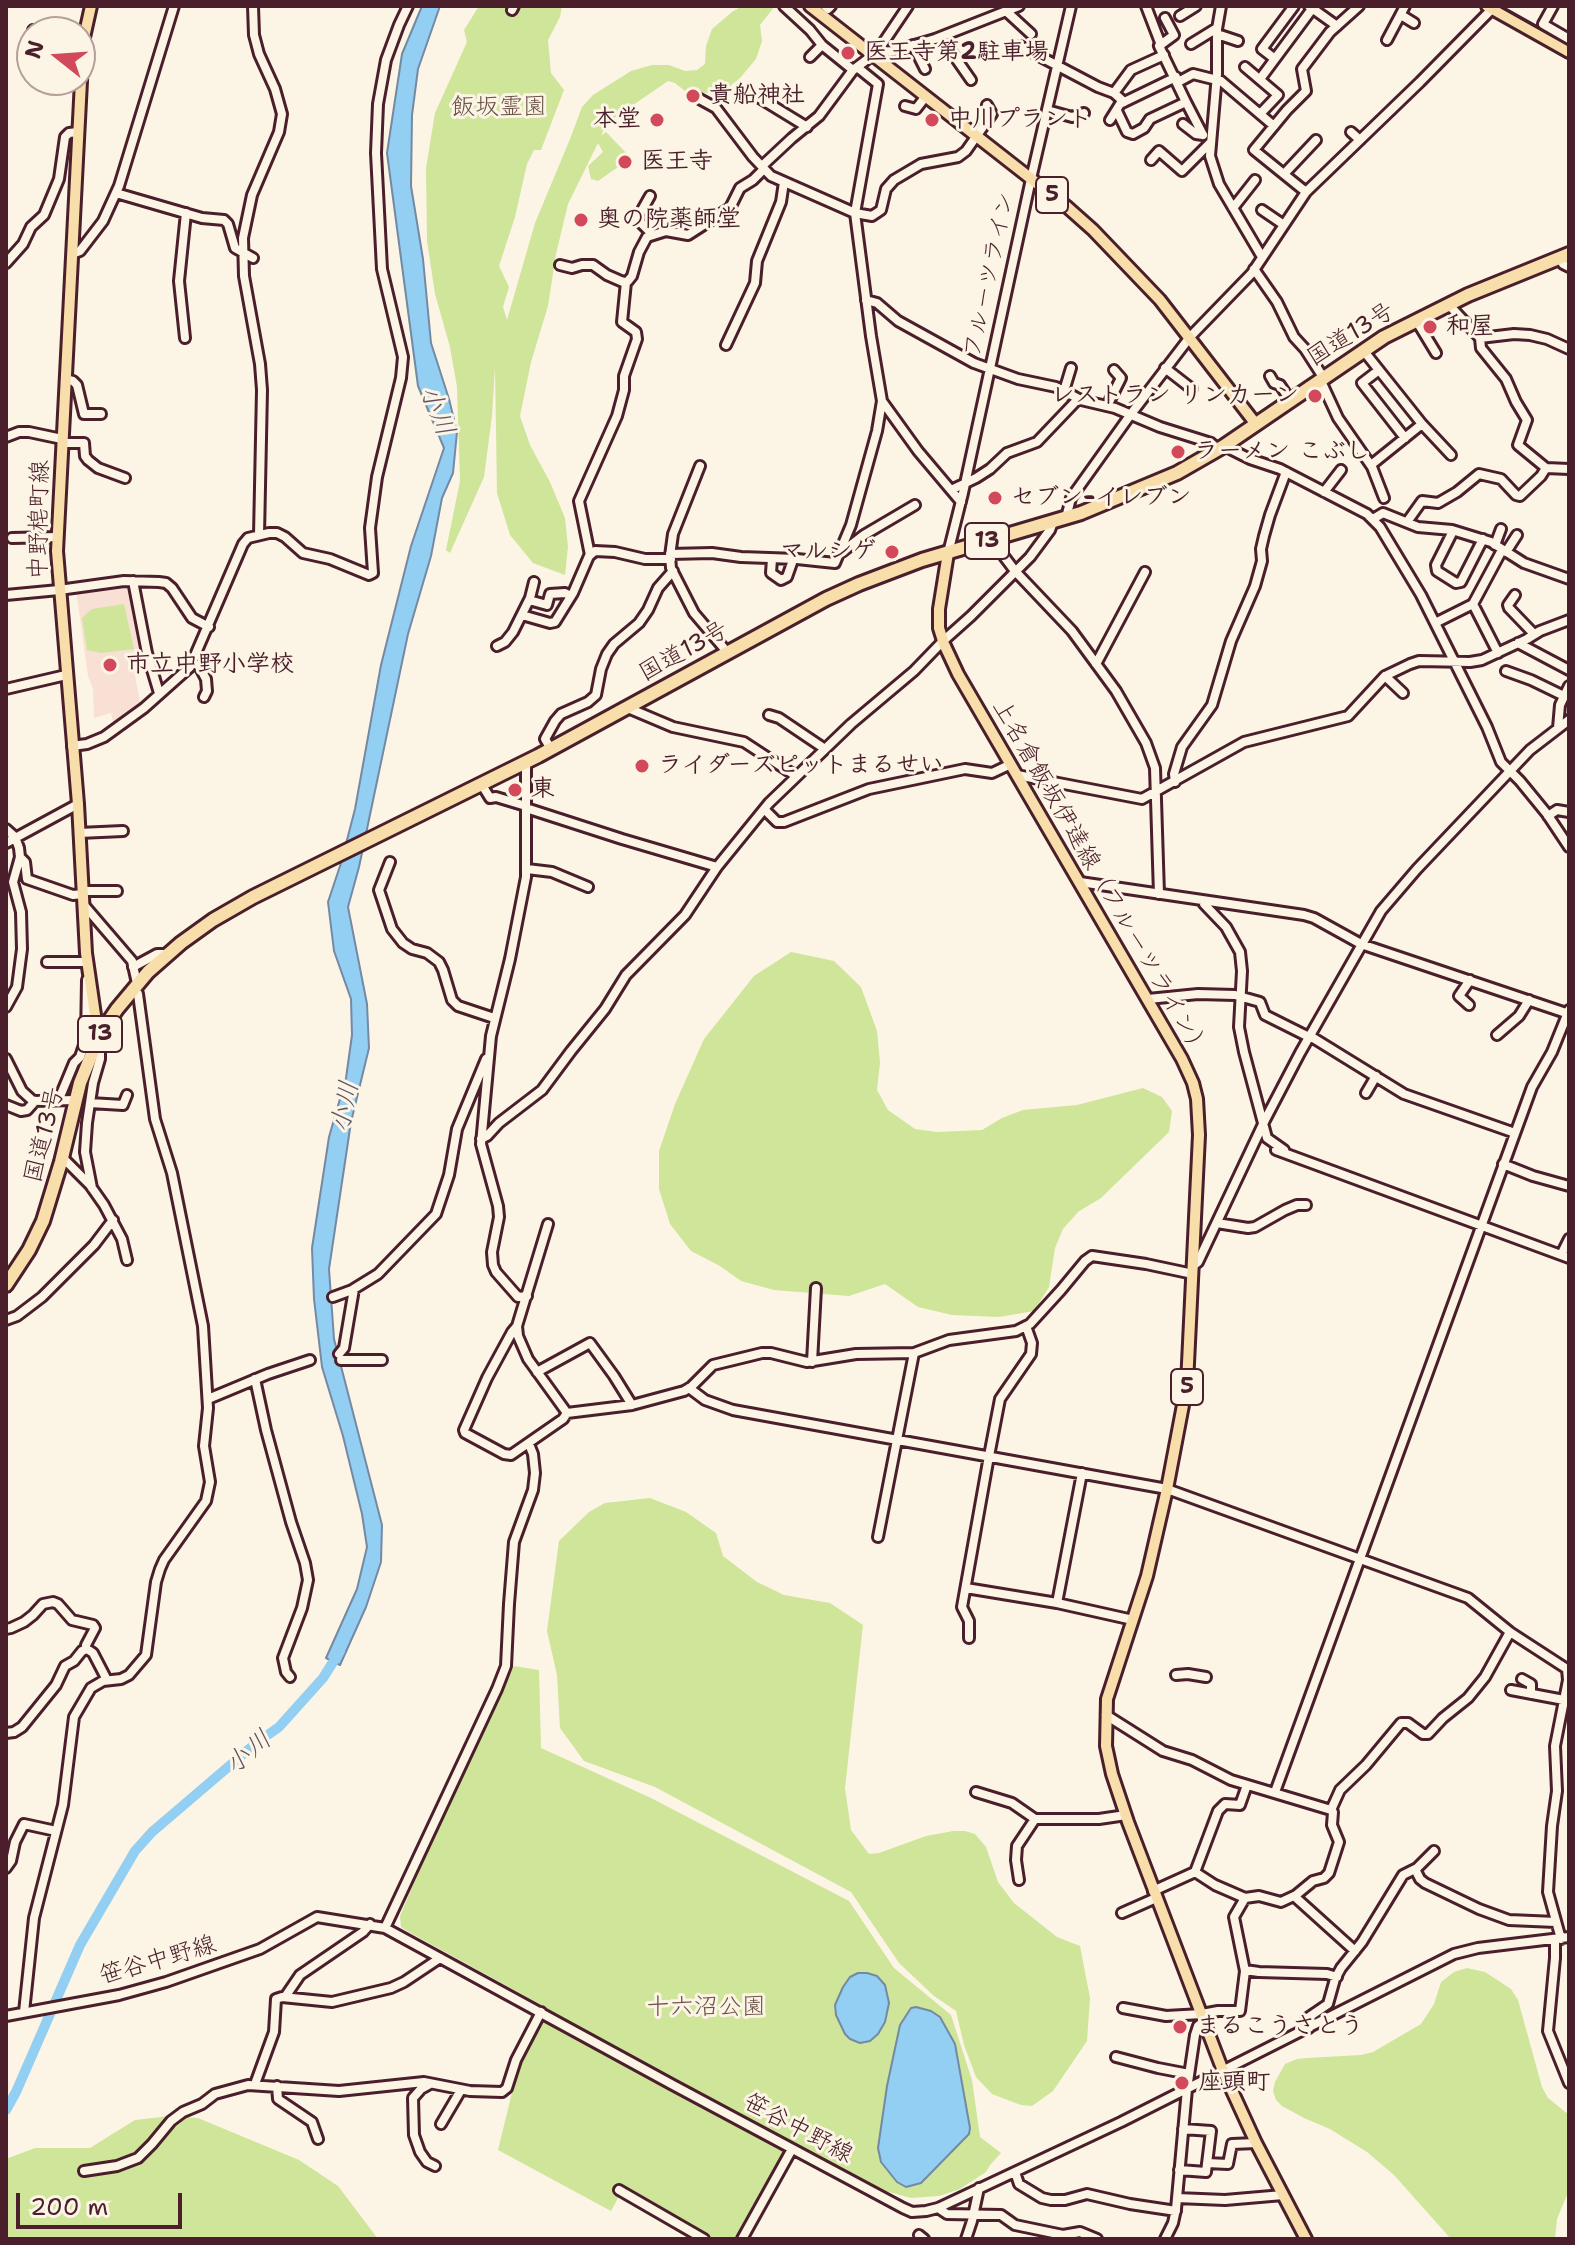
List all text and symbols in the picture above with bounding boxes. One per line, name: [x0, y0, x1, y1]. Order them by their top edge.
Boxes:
north arrow: [16, 16, 96, 96]
text: N: [18, 37, 51, 62]
place label: 医王寺第2駐車場: [864, 39, 1049, 67]
marker: 医王寺第2駐車場: [839, 44, 857, 62]
place label: 貴船神社: [709, 82, 805, 110]
marker: 貴船神社: [684, 87, 702, 105]
park label: 飯坂霊園: [451, 94, 547, 122]
place label: 本堂: [593, 106, 641, 134]
place label: 中川プラント: [948, 106, 1092, 134]
marker: 本堂: [648, 111, 666, 129]
marker: 中川プラント: [923, 111, 941, 129]
place label: 医王寺: [641, 148, 713, 176]
marker: 医王寺: [616, 153, 634, 171]
road number: 5: [1036, 177, 1068, 213]
street label: フルーツライン: [958, 189, 1022, 361]
place label: 奥の院薬師堂: [597, 206, 741, 234]
marker: 奥の院薬師堂: [572, 211, 590, 229]
street label: 国道13号: [1302, 297, 1400, 373]
place label: 和屋: [1446, 313, 1494, 341]
marker: 和屋: [1421, 318, 1439, 336]
water label: 小川: [412, 381, 460, 441]
place label: レストラン リンカーン: [1051, 382, 1299, 410]
marker: レストラン リンカーン: [1306, 387, 1324, 405]
place label: ラーメン こぶし: [1194, 438, 1370, 466]
marker: ラーメン こぶし: [1169, 443, 1187, 461]
street label: 中野梍町線: [25, 460, 55, 580]
place label: セブン-イレブン: [1011, 484, 1191, 512]
marker: セブン-イレブン: [986, 489, 1004, 507]
road number: 13: [965, 523, 1009, 559]
place label: マルシゲ: [780, 538, 876, 566]
marker: マルシゲ: [883, 543, 901, 561]
street label: 国道13号: [634, 616, 734, 688]
place label: 市立中野小学校: [126, 651, 294, 679]
marker: 市立中野小学校: [101, 656, 119, 674]
street label: 上名倉飯坂伊達線（フルーツライン）: [985, 695, 1215, 1063]
place label: ライダーズピットまるせい: [658, 752, 944, 780]
marker: ライダーズピットまるせい: [633, 757, 651, 775]
place label: 東: [531, 776, 555, 804]
marker: 東: [506, 781, 524, 799]
road number: 13: [78, 1016, 122, 1052]
water label: 小川: [326, 1079, 366, 1135]
street label: 国道13号: [19, 1084, 71, 1186]
road number: 5: [1171, 1369, 1203, 1405]
water label: 小川: [219, 1724, 279, 1782]
street label: 笹谷中野線: [96, 1931, 220, 1991]
park label: 十六沼公園: [646, 1994, 766, 2022]
place label: まるこうさとう: [1196, 2013, 1364, 2041]
marker: まるこうさとう: [1171, 2018, 1189, 2036]
place label: 座頭町: [1198, 2069, 1270, 2097]
marker: 座頭町: [1173, 2074, 1191, 2092]
street label: 笹谷中野線: [738, 2088, 858, 2170]
scale bar: [20, 2177, 186, 2227]
text: 200 m: [30, 2191, 108, 2223]

